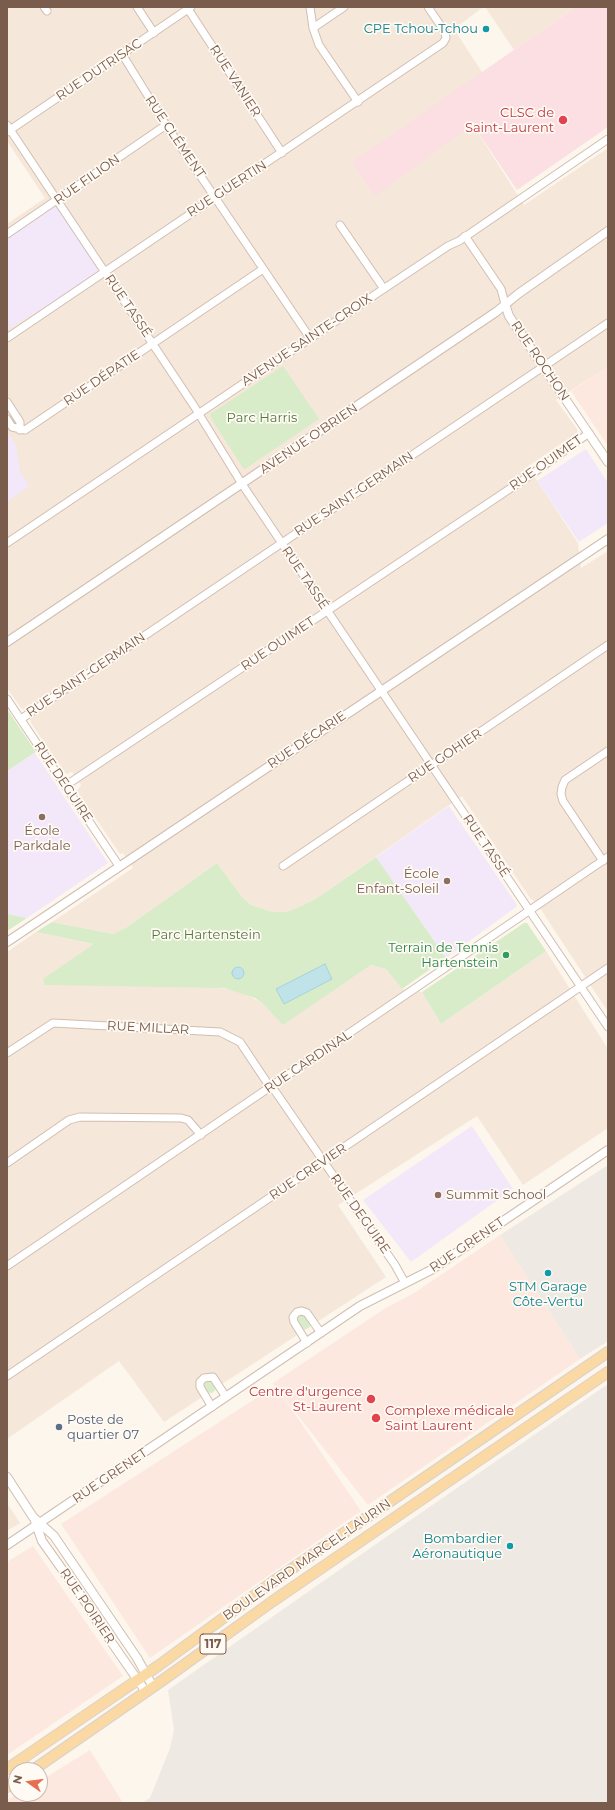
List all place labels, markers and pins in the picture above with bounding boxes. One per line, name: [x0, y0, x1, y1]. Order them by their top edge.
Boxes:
place label: CPE Tchou-Tchou: [364, 21, 478, 37]
marker: CPE Tchou-Tchou: [481, 24, 491, 34]
place label: CLSC de Saint-Laurent: [465, 105, 554, 136]
marker: CLSC de Saint-Laurent: [557, 114, 569, 126]
marker: École Parkdale: [37, 812, 47, 822]
place label: École Parkdale: [13, 823, 71, 854]
place label: École Enfant-Soleil: [356, 866, 439, 897]
marker: École Enfant-Soleil: [442, 876, 452, 886]
place label: Terrain de Tennis Hartenstein: [388, 940, 498, 971]
marker: Terrain de Tennis Hartenstein: [501, 950, 511, 960]
place label: Summit School: [446, 1187, 546, 1203]
marker: Summit School: [433, 1190, 443, 1200]
marker: STM Garage Côte-Vertu: [543, 1268, 553, 1278]
place label: STM Garage Côte-Vertu: [509, 1279, 587, 1310]
place label: Centre d'urgence St-Laurent: [249, 1384, 362, 1415]
marker: Centre d'urgence St-Laurent: [365, 1393, 377, 1405]
place label: Complexe médicale Saint Laurent: [385, 1403, 514, 1434]
place label: Poste de quartier 07: [67, 1412, 139, 1443]
marker: Complexe médicale Saint Laurent: [370, 1412, 382, 1424]
marker: Poste de quartier 07: [54, 1422, 64, 1432]
place label: Bombardier Aéronautique: [412, 1531, 502, 1562]
marker: Bombardier Aéronautique: [505, 1541, 515, 1551]

